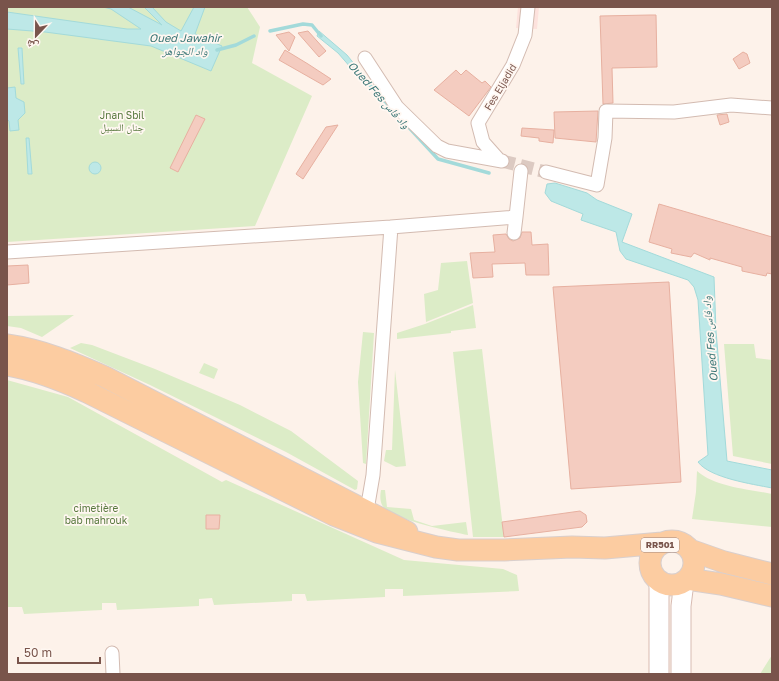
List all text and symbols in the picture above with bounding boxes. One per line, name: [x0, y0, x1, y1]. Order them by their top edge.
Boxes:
north arrow: [16, 16, 56, 56]
water label: Oued Jawahir واد الجواهر: [149, 31, 223, 58]
text: ش: [24, 36, 41, 54]
water label: Oued Fes واد فاس: [345, 58, 413, 132]
street label: Fes Eljadid: [481, 62, 519, 112]
park label: Jnan Sbil جنان السبيل: [100, 109, 145, 134]
water label: Oued Fes واد فاس: [699, 296, 721, 382]
park label: cimetière bab mahrouk: [65, 502, 128, 526]
road number: RR501: [641, 538, 679, 552]
scale bar: [18, 639, 100, 665]
text: 50 m: [24, 645, 52, 660]

